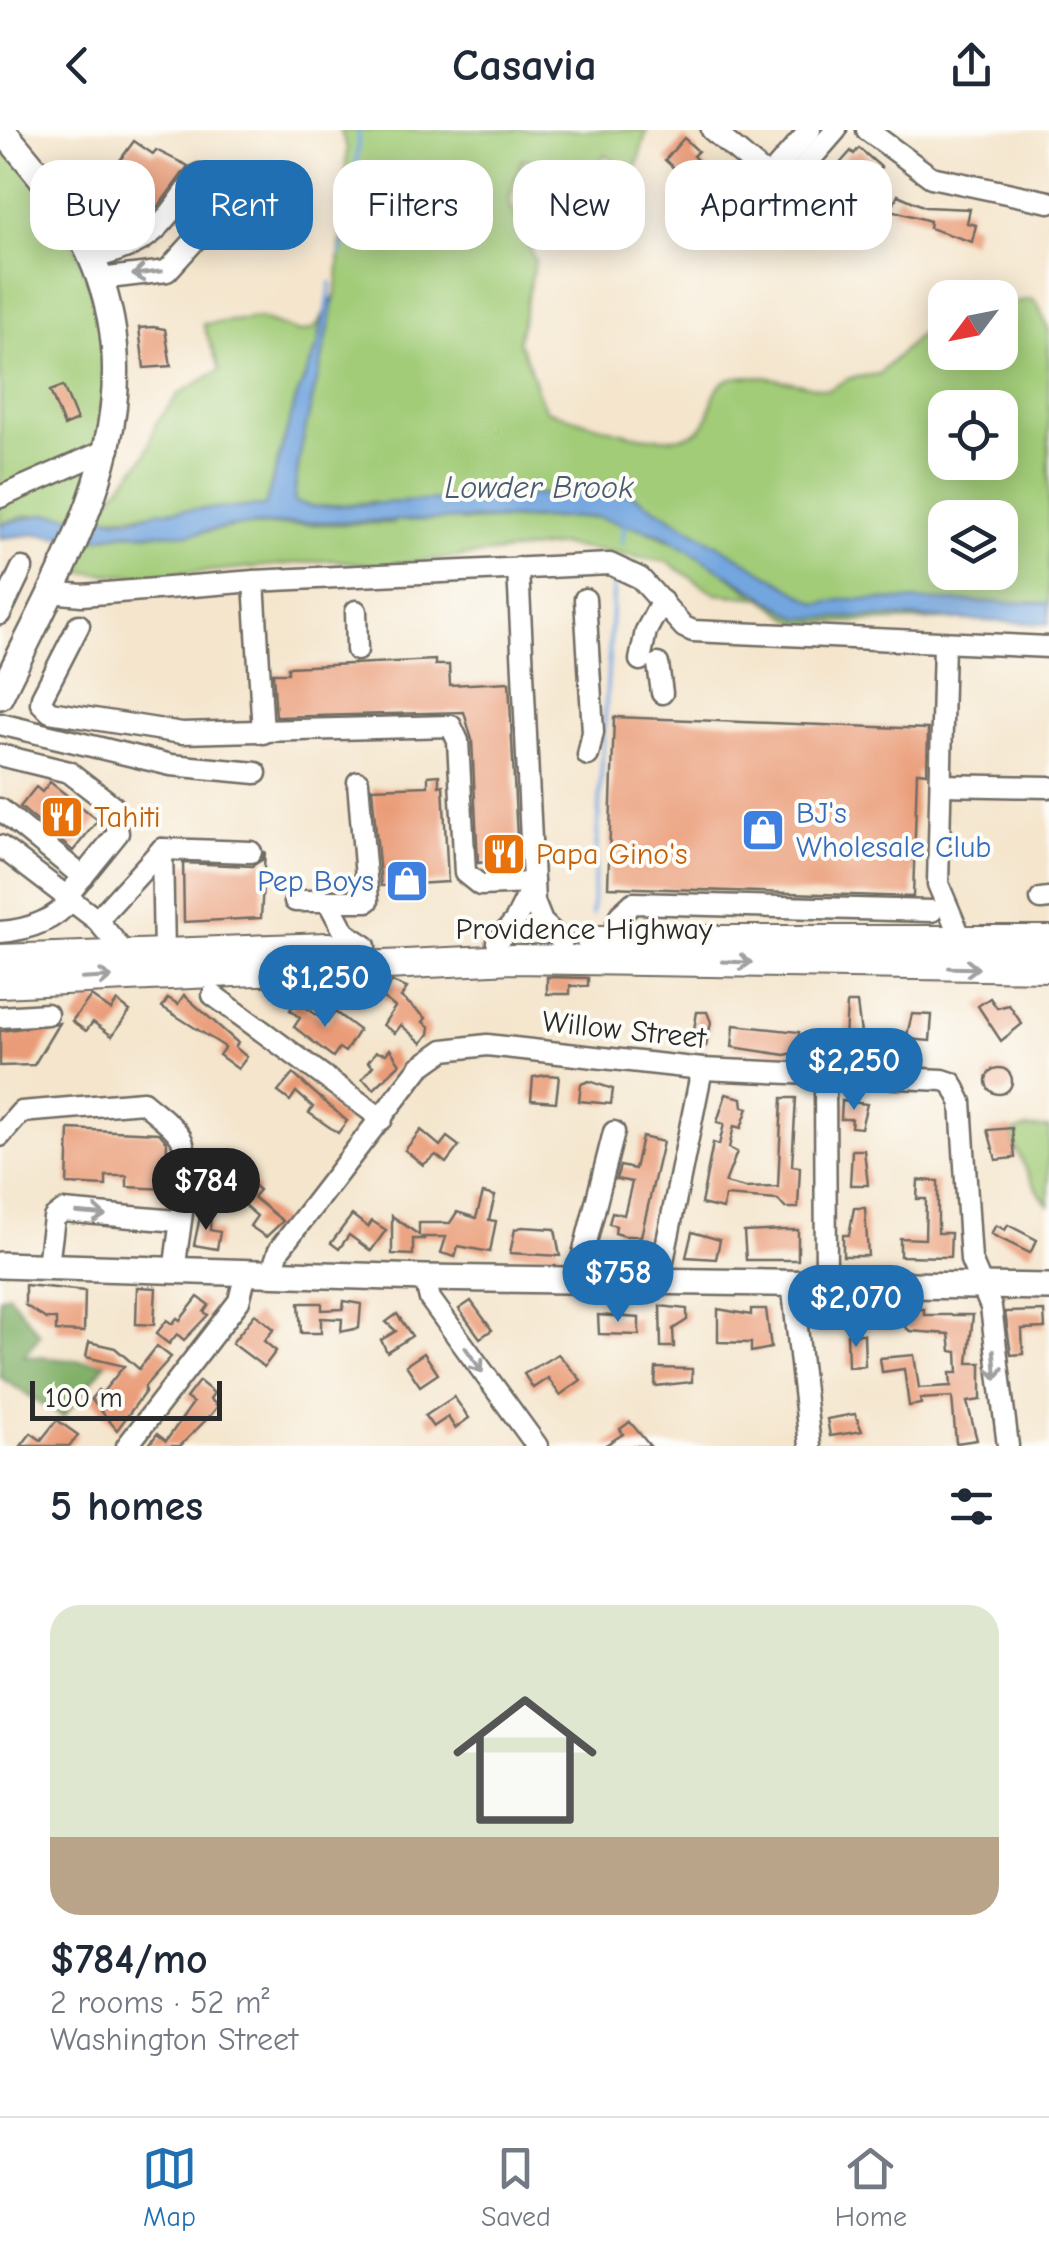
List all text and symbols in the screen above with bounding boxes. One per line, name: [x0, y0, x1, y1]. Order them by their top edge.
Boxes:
icon: back: [50, 38, 105, 93]
icon: share: [944, 38, 999, 93]
text: Casavia: [452, 39, 597, 91]
chip: Buy: [30, 160, 155, 250]
chip: Rent: [175, 160, 313, 250]
chip: Filters: [333, 160, 493, 250]
chip: New: [513, 160, 645, 250]
chip: Apartment: [665, 160, 892, 250]
one-way arrow: [132, 264, 164, 283]
north arrow: [928, 280, 1018, 370]
map controls: [928, 280, 1018, 590]
button: locate: [928, 390, 1018, 480]
water label: Lowder Brook: [444, 469, 634, 506]
button: layers: [928, 500, 1018, 590]
restaurant icon: Tahiti: [39, 794, 85, 840]
place label: BJ's Wholesale Club: [796, 796, 991, 865]
place label: Tahiti: [94, 800, 161, 835]
shop icon: BJ's Wholesale Club: [740, 807, 786, 853]
restaurant icon: Papa Gino's: [481, 831, 527, 877]
place label: Papa Gino's: [536, 837, 688, 872]
shop icon: Pep Boys: [384, 858, 430, 904]
place label: Pep Boys: [257, 864, 374, 899]
street label: Providence Highway: [456, 912, 713, 947]
pin: $1,250: [244, 945, 406, 1030]
one-way arrow: [720, 953, 752, 972]
one-way arrow: [947, 958, 979, 977]
text: $1,250: [280, 959, 370, 996]
one-way arrow: [81, 968, 113, 987]
street label: Willow Street: [540, 1004, 709, 1056]
pin: $2,250: [773, 1028, 935, 1113]
text: $2,250: [808, 1042, 900, 1079]
pin: $784: [147, 1148, 265, 1233]
text: $784: [174, 1162, 238, 1199]
one-way arrow: [74, 1204, 107, 1223]
pin: $758: [559, 1240, 677, 1325]
text: $758: [584, 1254, 652, 1291]
pin: $2,070: [775, 1265, 937, 1350]
text: $2,070: [810, 1279, 902, 1316]
one-way arrow: [463, 1346, 484, 1374]
one-way arrow: [986, 1349, 1005, 1381]
scale bar: [30, 1376, 222, 1420]
text: 100 m: [45, 1382, 123, 1414]
icon: filters: [944, 1479, 999, 1534]
text: 5 homes: [50, 1482, 203, 1531]
icon: home: [435, 1670, 615, 1850]
text: $784/mo: [50, 1935, 208, 1984]
text: 2 rooms · 52 m²: [50, 1984, 269, 2021]
text: Washington Street: [50, 2021, 298, 2058]
tab: Map: [142, 2141, 197, 2233]
tab: Saved: [481, 2141, 551, 2233]
tab: Home: [835, 2141, 907, 2233]

